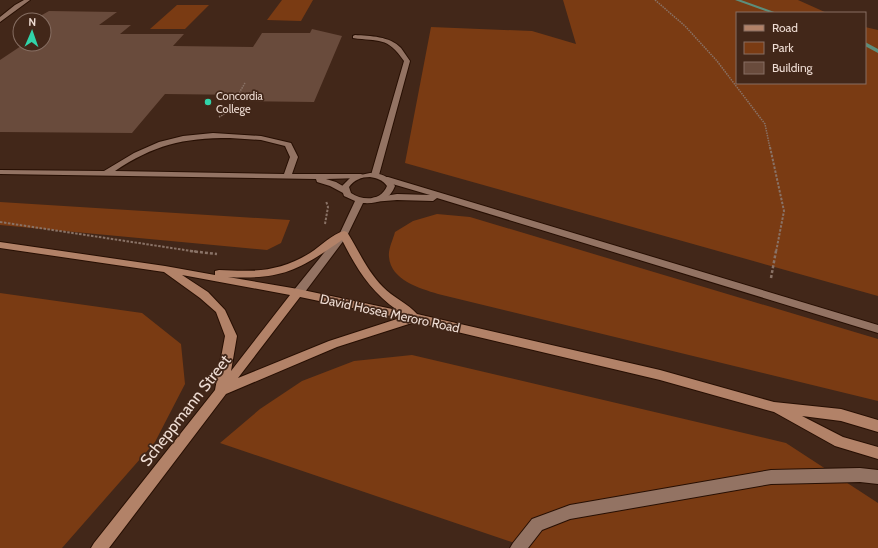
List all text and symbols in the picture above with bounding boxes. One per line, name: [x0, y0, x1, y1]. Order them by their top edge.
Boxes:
north arrow: [12, 12, 52, 52]
legend: [736, 12, 866, 84]
text: N: [28, 15, 36, 29]
text: Road: [772, 20, 798, 35]
text: Park: [772, 40, 794, 55]
text: Building: [772, 60, 814, 75]
place label: Concordia College: [216, 89, 264, 116]
marker: Concordia College: [203, 97, 213, 107]
street label: David Hosea Meroro Road: [319, 290, 461, 336]
street label: Scheppmann Street: [136, 351, 235, 470]

